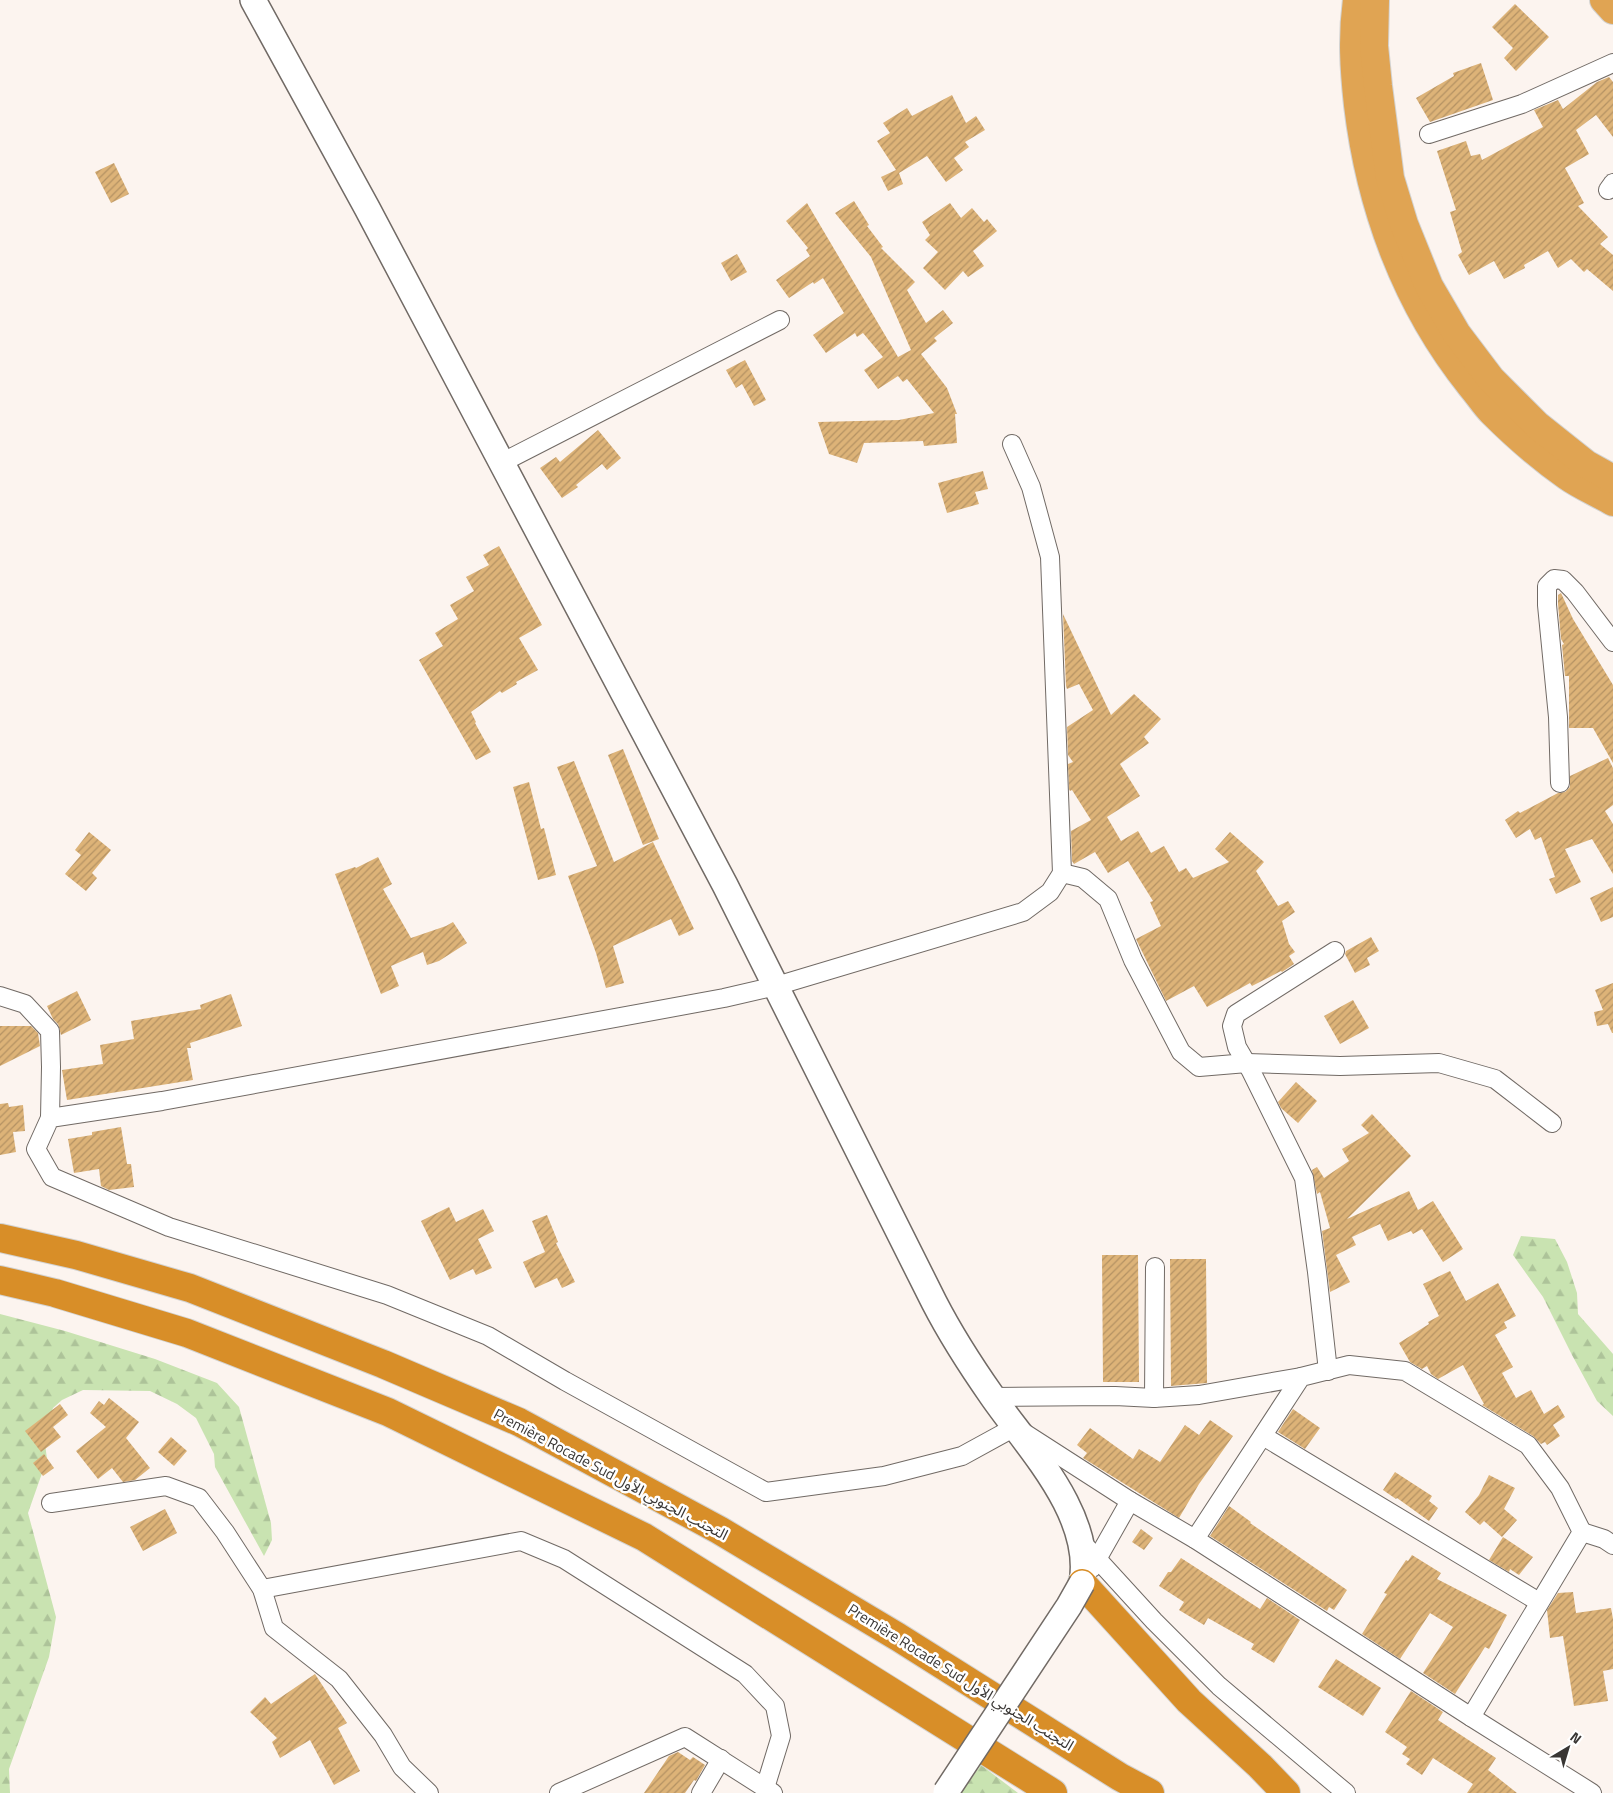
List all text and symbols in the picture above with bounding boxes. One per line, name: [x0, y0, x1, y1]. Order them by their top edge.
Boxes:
street label: Première Rocade Sud التجنب الجنوبي الأول: [489, 1402, 732, 1546]
street label: Première Rocade Sud التجنب الجنوبي الأول: [843, 1598, 1078, 1757]
north arrow: [1543, 1723, 1593, 1773]
text: N: [1566, 1726, 1587, 1749]

